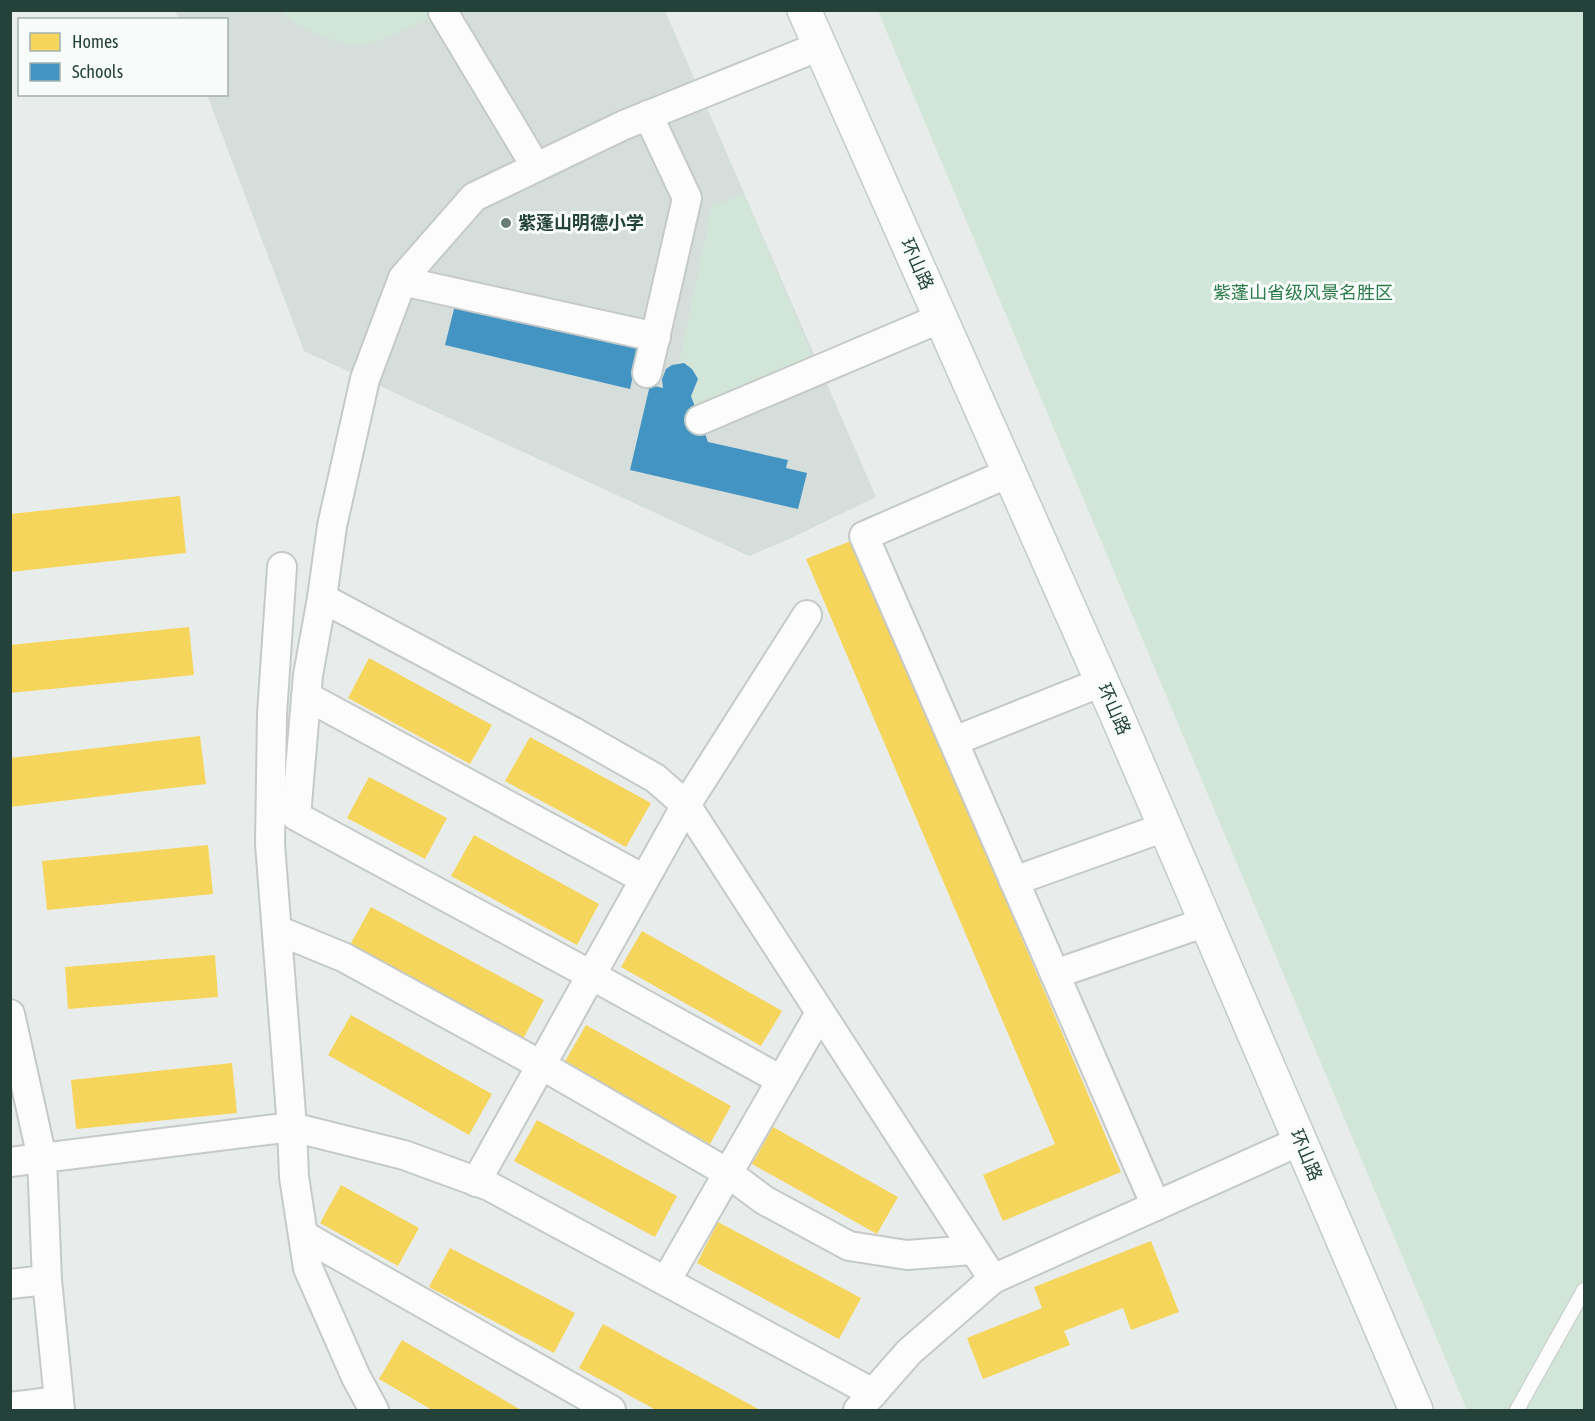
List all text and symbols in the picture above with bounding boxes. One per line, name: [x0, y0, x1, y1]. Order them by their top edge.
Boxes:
legend: [18, 18, 228, 96]
text: Homes: [72, 31, 118, 52]
text: Schools: [72, 61, 123, 82]
place label: 紫蓬山明德小学: [518, 212, 644, 233]
marker: 紫蓬山明德小学: [499, 216, 513, 230]
street label: 环山路: [897, 235, 938, 293]
park label: 紫蓬山省级风景名胜区: [1213, 282, 1393, 303]
street label: 环山路: [1094, 680, 1135, 738]
street label: 环山路: [1286, 1126, 1327, 1184]

